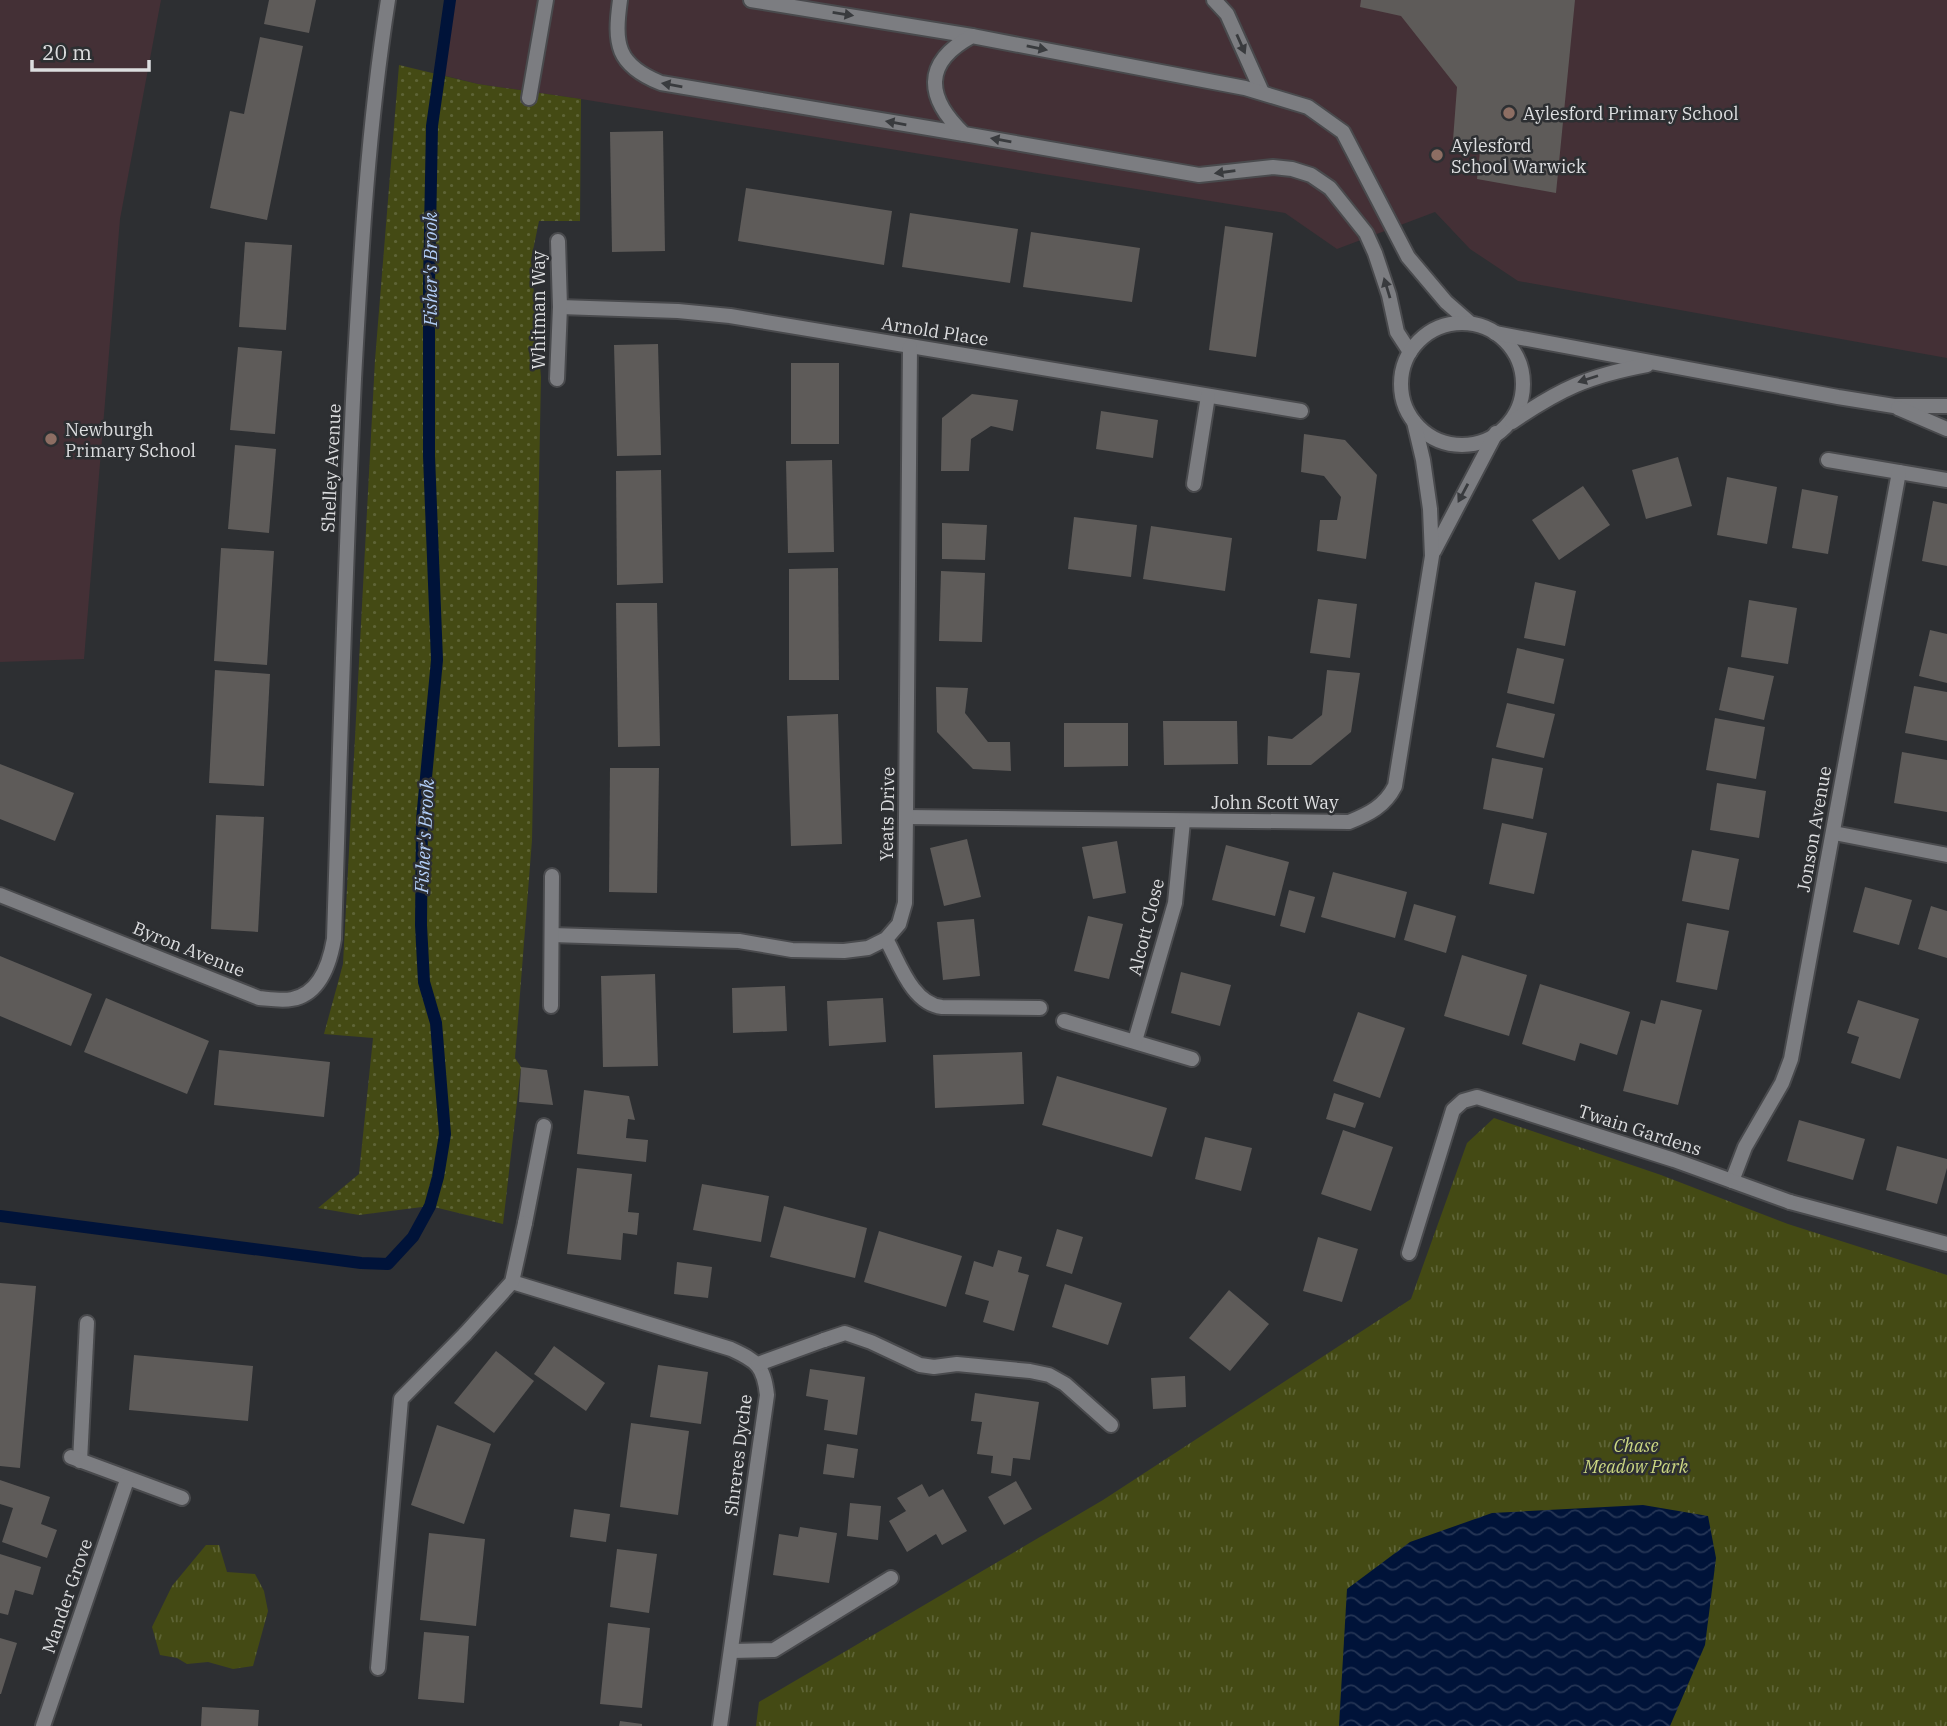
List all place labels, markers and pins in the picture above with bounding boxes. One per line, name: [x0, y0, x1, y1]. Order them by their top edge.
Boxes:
place label: Aylesford Primary School: [1523, 102, 1739, 125]
marker: Aylesford Primary School: [1501, 105, 1517, 121]
place label: Aylesford School Warwick: [1451, 134, 1587, 178]
marker: Aylesford School Warwick: [1429, 147, 1445, 163]
place label: Newburgh Primary School: [65, 418, 196, 462]
marker: Newburgh Primary School: [43, 431, 59, 447]

